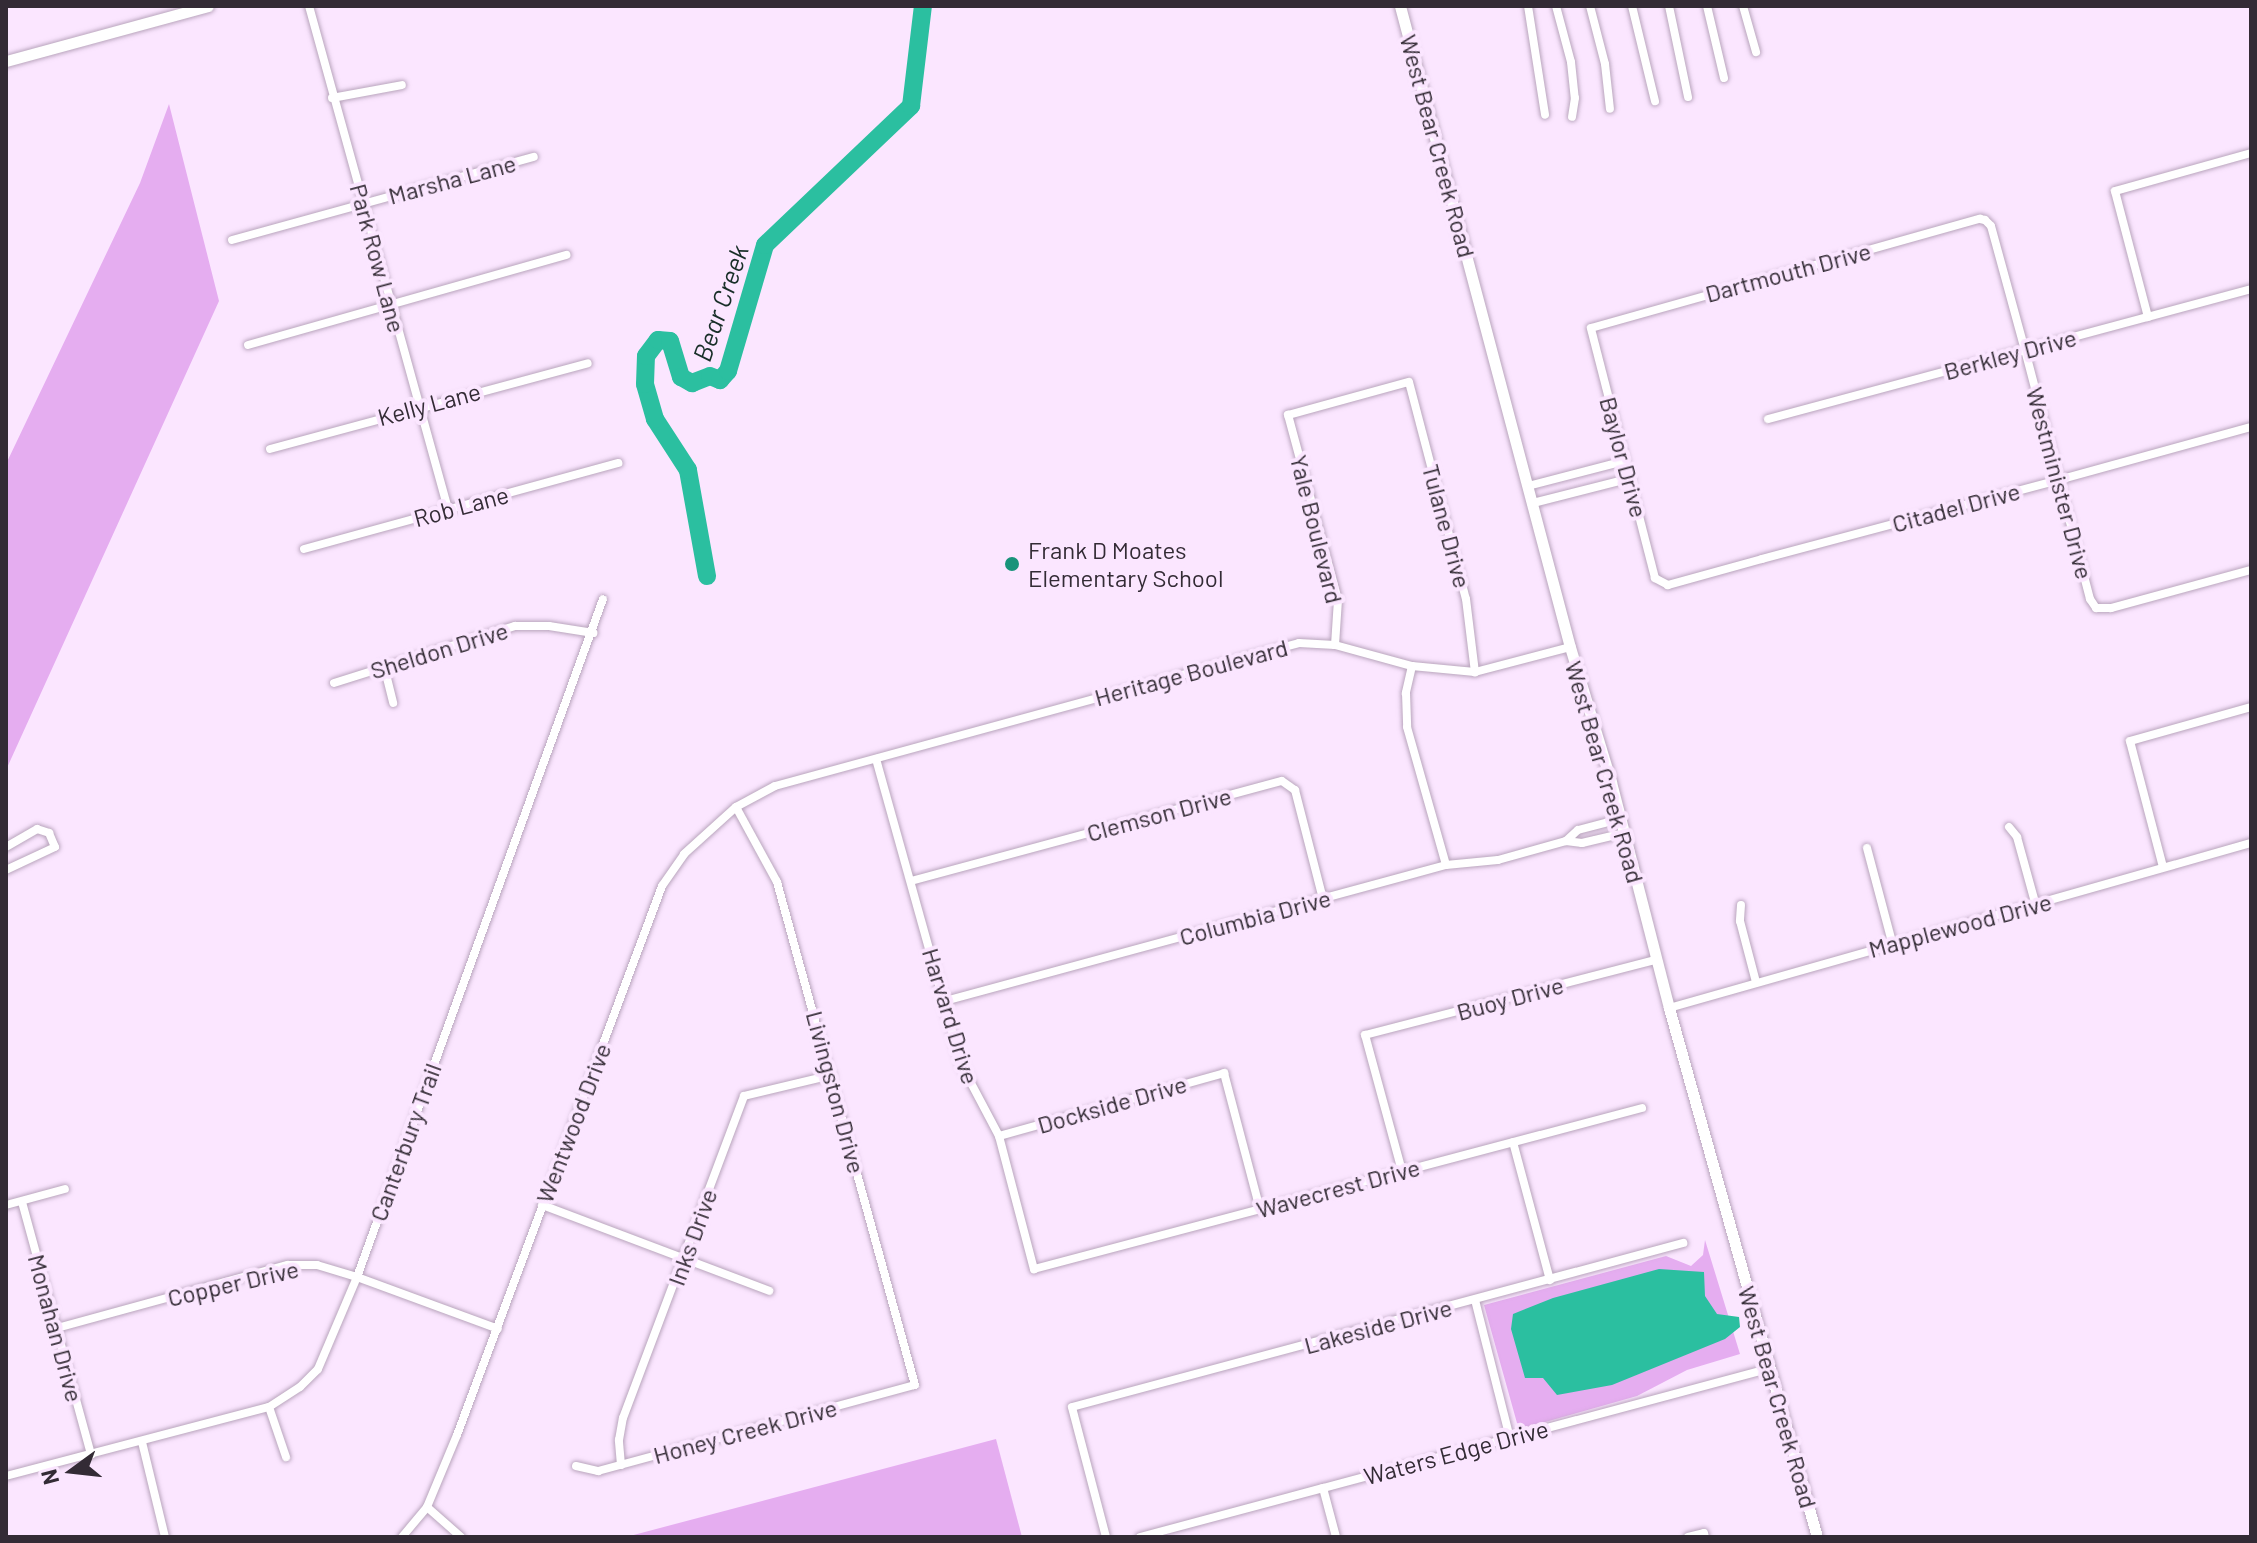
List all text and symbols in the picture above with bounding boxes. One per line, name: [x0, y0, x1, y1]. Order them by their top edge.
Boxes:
street label: West Bear Creek Road: [1394, 31, 1482, 261]
street label: Marsha Lane: [385, 148, 519, 210]
street label: Park Row Lane: [344, 181, 412, 335]
street label: Dartmouth Drive: [1702, 236, 1874, 308]
water label: Bear Creek: [686, 241, 754, 365]
street label: Berkley Drive: [1941, 322, 2079, 386]
street label: Kelly Lane: [374, 376, 484, 432]
street label: Westminister Drive: [2021, 384, 2099, 582]
street label: Baylor Drive: [1594, 394, 1654, 520]
street label: Yale Boulevard: [1285, 452, 1349, 606]
street label: Tulane Drive: [1417, 461, 1477, 591]
street label: Citadel Drive: [1889, 476, 2023, 538]
street label: Rob Lane: [410, 480, 512, 532]
place label: Frank D Moates Elementary School: [1028, 536, 1223, 592]
marker: Frank D Moates Elementary School: [1003, 555, 1021, 573]
street label: Sheldon Drive: [367, 615, 511, 685]
street label: Heritage Boulevard: [1091, 632, 1291, 712]
street label: West Bear Creek Road: [1560, 658, 1650, 886]
street label: Clemson Drive: [1084, 781, 1234, 847]
street label: Columbia Drive: [1176, 883, 1334, 951]
street label: Mapplewood Drive: [1865, 887, 2055, 963]
street label: Harvard Drive: [917, 944, 985, 1088]
street label: Buoy Drive: [1453, 970, 1567, 1026]
street label: Livingston Drive: [800, 1008, 872, 1176]
street label: Wentwood Drive: [529, 1039, 617, 1207]
street label: Canterbury Trail: [363, 1059, 447, 1225]
street label: Dockside Drive: [1034, 1069, 1190, 1139]
street label: Wavecrest Drive: [1253, 1152, 1423, 1224]
street label: Inks Drive: [661, 1185, 723, 1289]
street label: Monahan Drive: [22, 1251, 90, 1405]
street label: Copper Drive: [165, 1254, 301, 1312]
street label: West Bear Creek Road: [1733, 1283, 1823, 1511]
street label: Lakeside Drive: [1301, 1292, 1455, 1360]
street label: Honey Creek Drive: [650, 1393, 840, 1469]
street label: Waters Edge Drive: [1361, 1414, 1551, 1490]
north arrow: [32, 1431, 112, 1511]
text: N: [34, 1467, 63, 1488]

